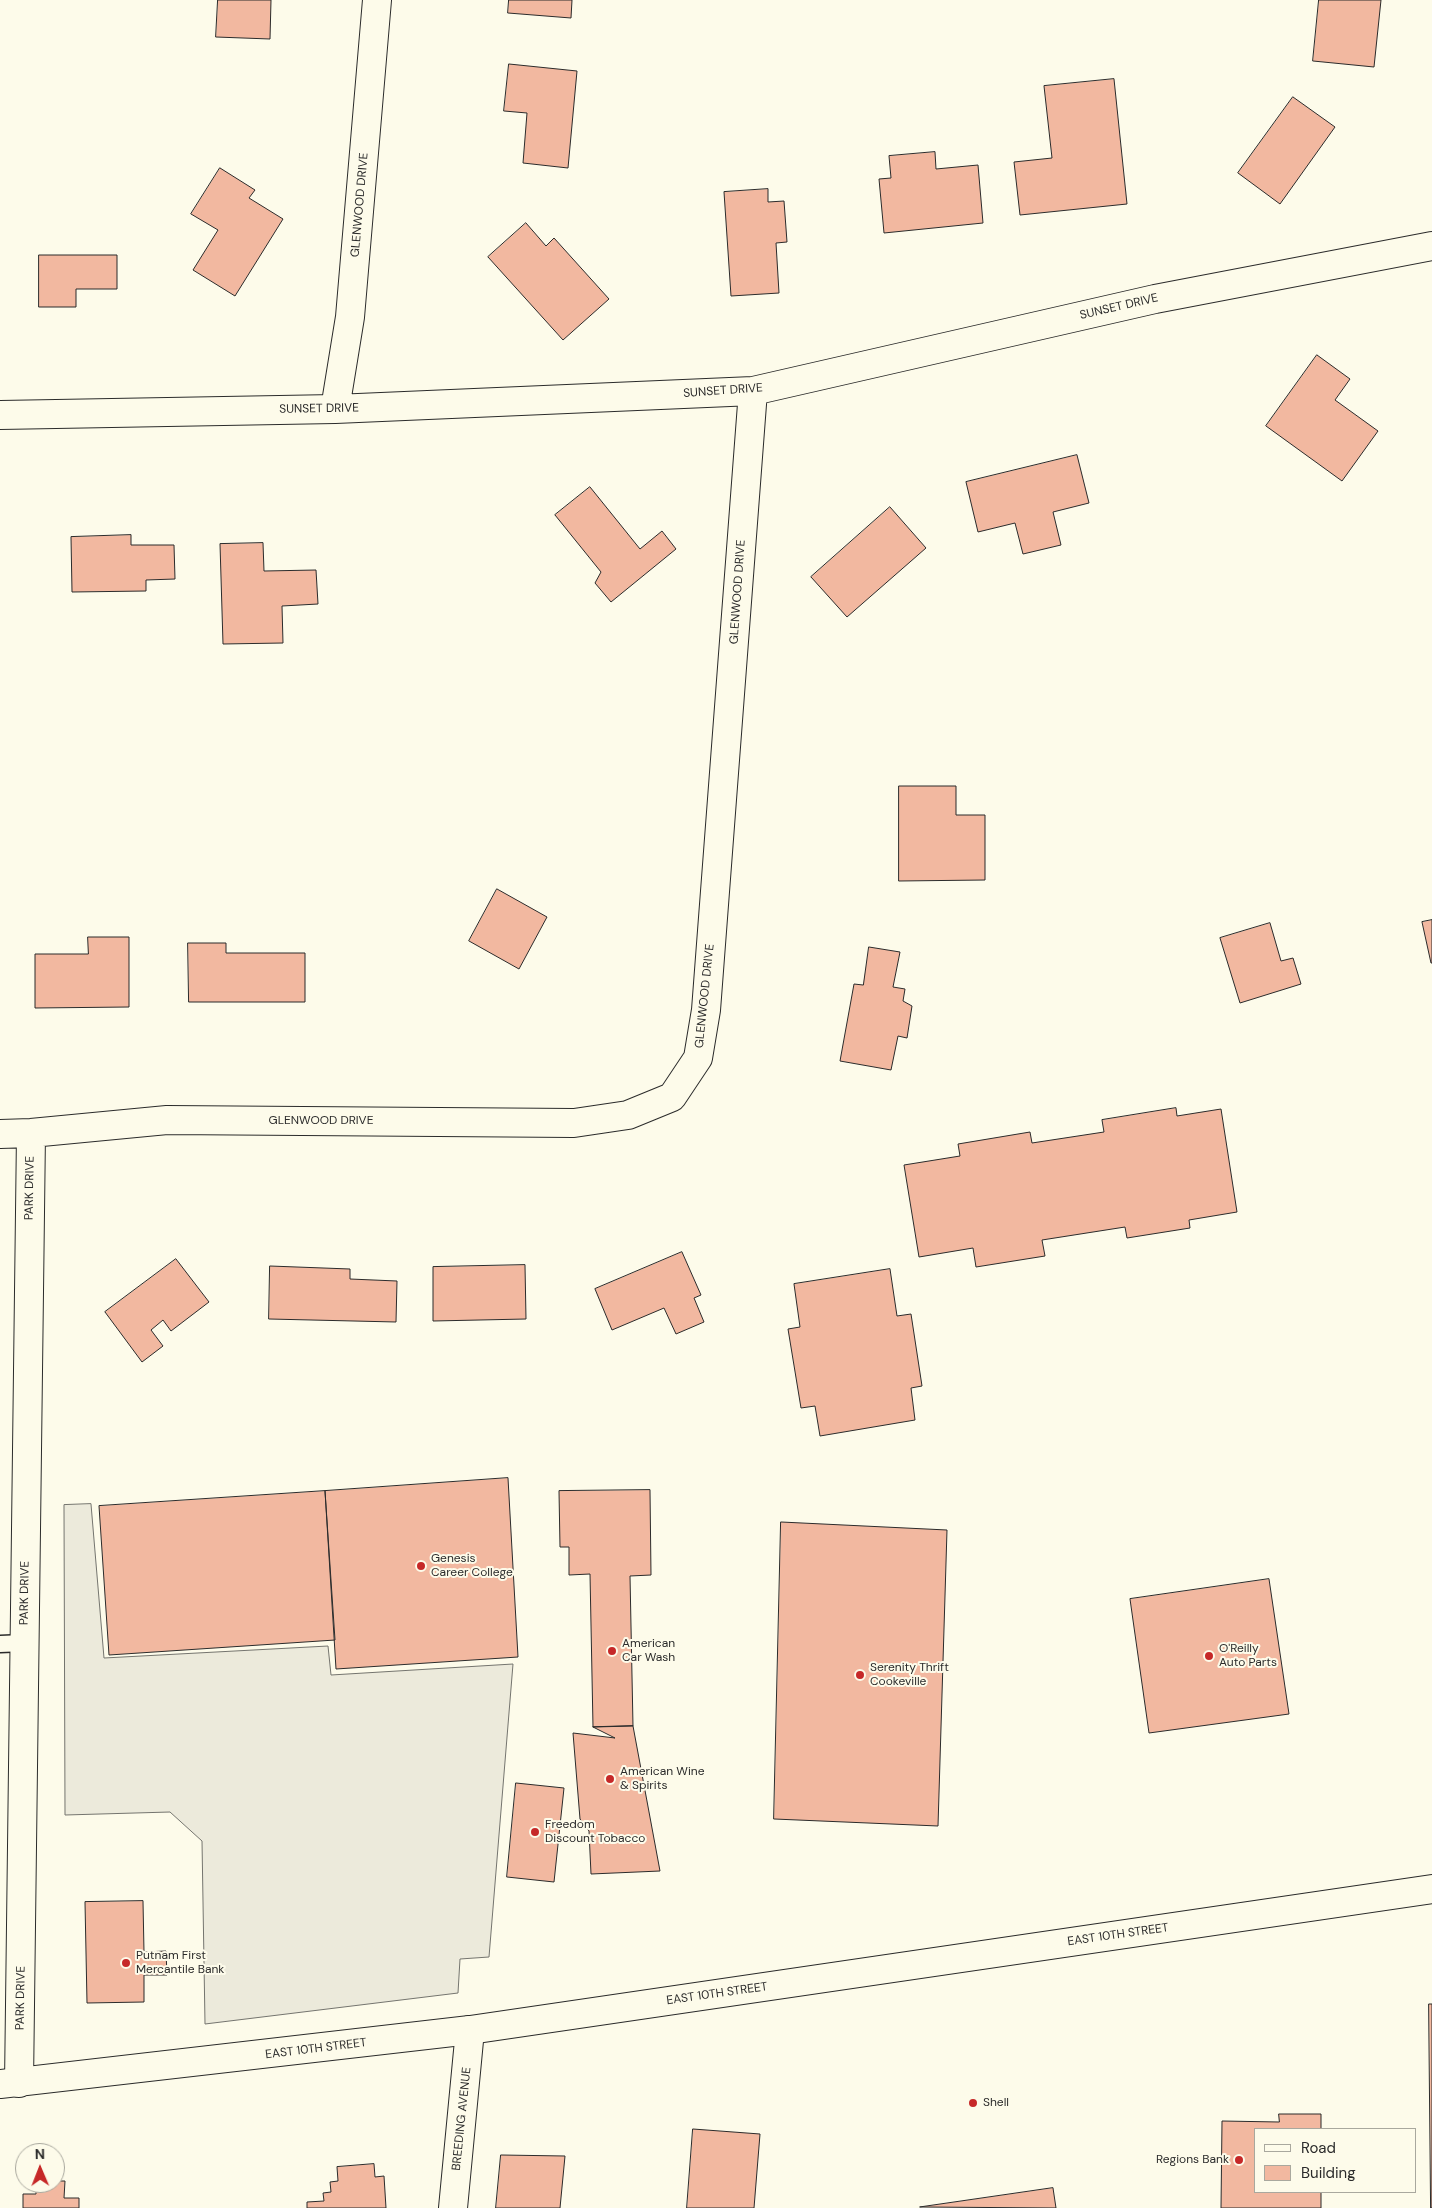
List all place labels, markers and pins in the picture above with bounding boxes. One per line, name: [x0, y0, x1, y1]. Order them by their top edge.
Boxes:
place label: Genesis Career College: [431, 1552, 513, 1580]
marker: Genesis Career College: [415, 1560, 427, 1572]
place label: American Car Wash: [622, 1637, 675, 1665]
place label: O'Reilly Auto Parts: [1219, 1642, 1277, 1670]
marker: American Car Wash: [606, 1645, 618, 1657]
marker: O'Reilly Auto Parts: [1203, 1650, 1215, 1662]
place label: Serenity Thrift Cookeville: [870, 1661, 949, 1689]
marker: Serenity Thrift Cookeville: [854, 1669, 866, 1681]
place label: American Wine & Spirits: [620, 1765, 704, 1793]
marker: American Wine & Spirits: [604, 1773, 616, 1785]
place label: Freedom Discount Tobacco: [545, 1818, 645, 1846]
marker: Freedom Discount Tobacco: [529, 1826, 541, 1838]
place label: Putnam First Mercantile Bank: [136, 1949, 224, 1977]
marker: Putnam First Mercantile Bank: [120, 1957, 132, 1969]
place label: Shell: [983, 2096, 1009, 2110]
marker: Shell: [967, 2097, 979, 2109]
place label: Regions Bank: [1156, 2153, 1229, 2167]
marker: Regions Bank: [1233, 2154, 1245, 2166]

